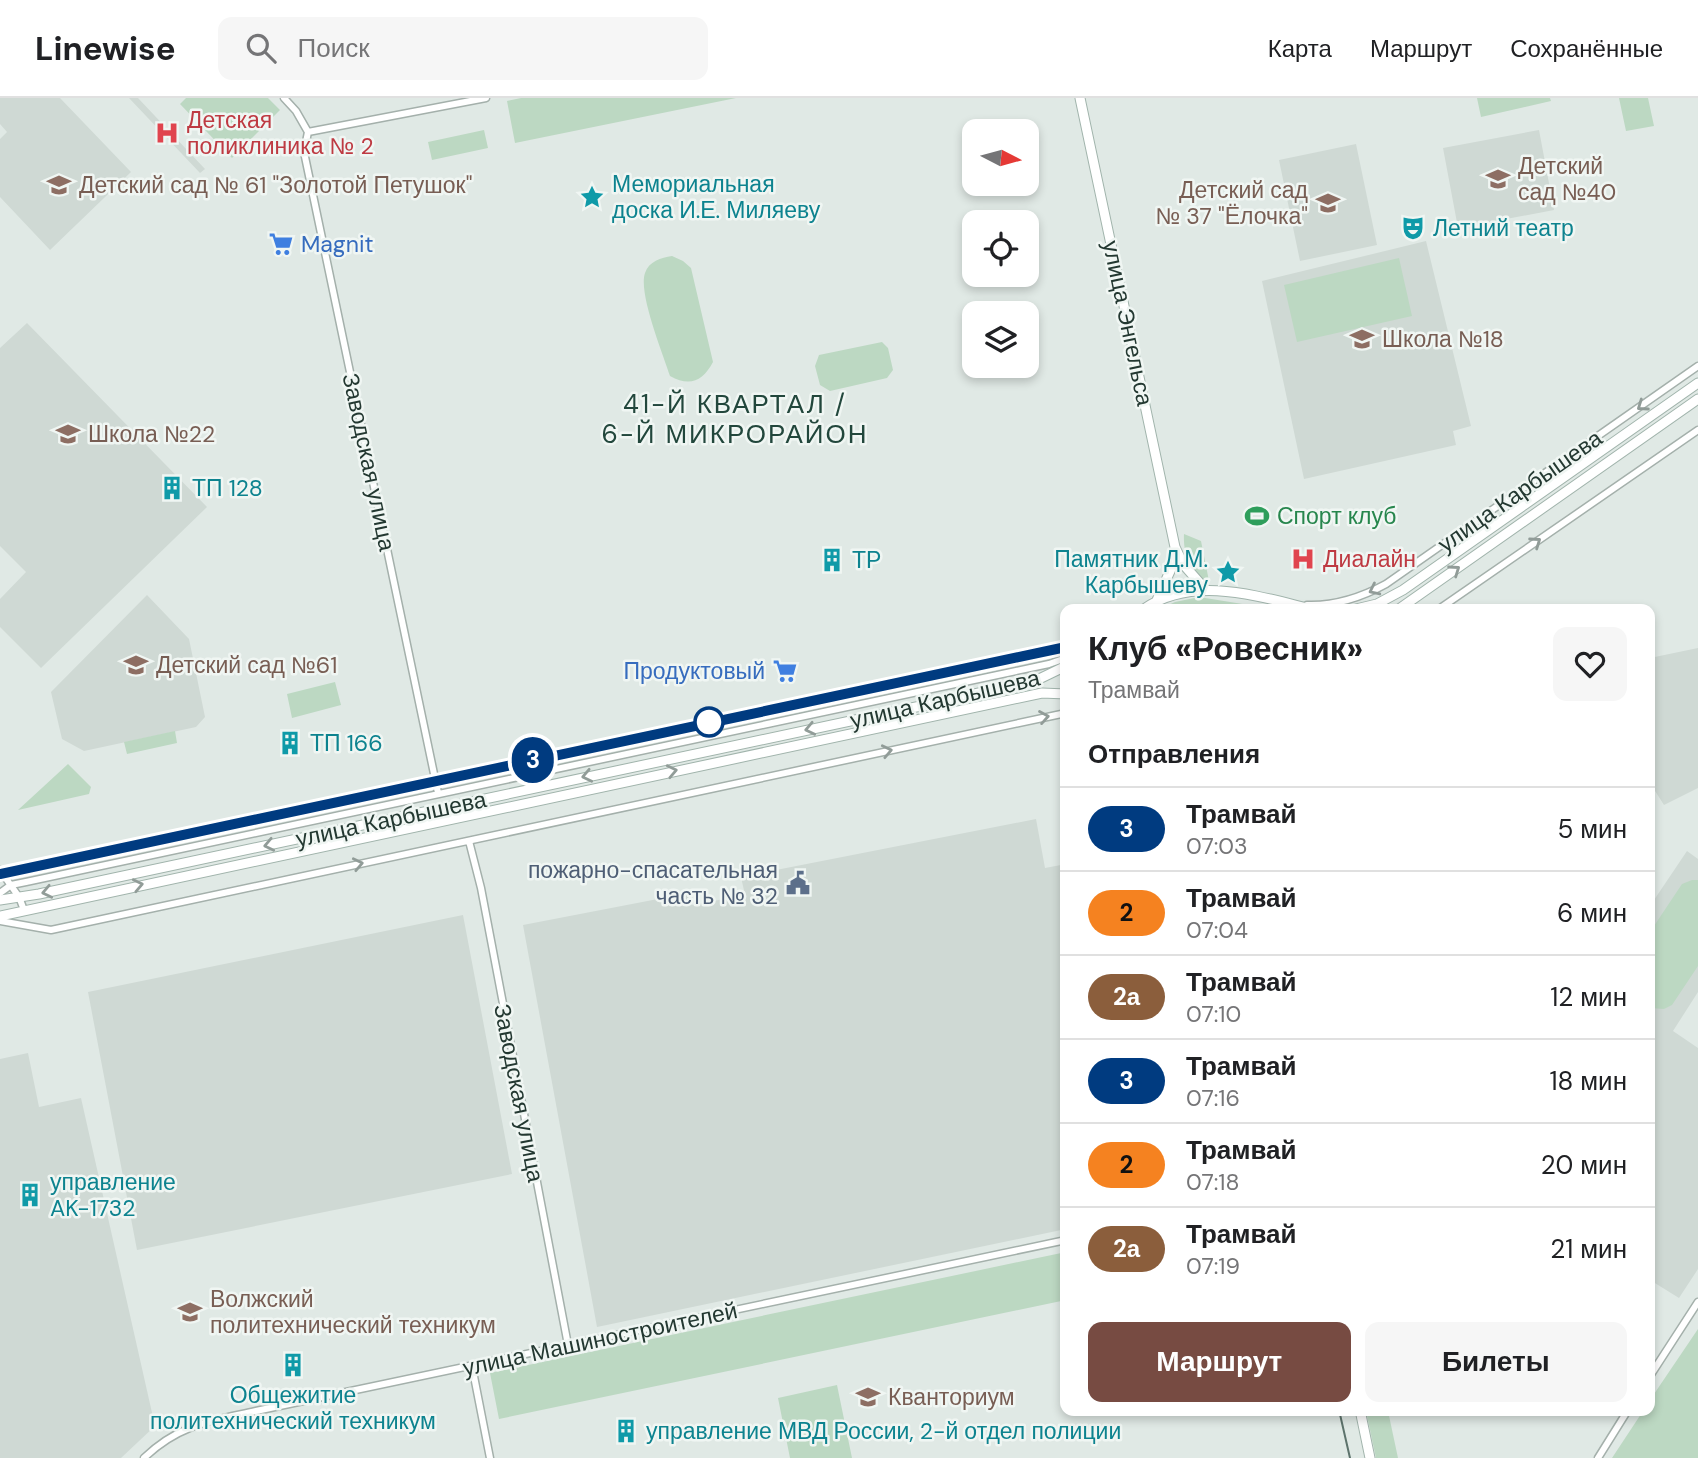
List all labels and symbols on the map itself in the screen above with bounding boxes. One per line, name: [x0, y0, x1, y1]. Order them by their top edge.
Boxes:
place label: Детская поликлиника № 2: [187, 105, 374, 161]
hospital icon: Детская поликлиника № 2: [153, 119, 181, 147]
north arrow: [962, 119, 1040, 196]
place label: Детский сад №40: [1518, 151, 1616, 207]
school or university icon: Детский сад №40: [1484, 165, 1512, 193]
place label: Мемориальная доска И.Е. Миляеву: [612, 169, 821, 225]
place label: Детский сад № 61 "Золотой Петушок": [79, 170, 472, 200]
school or university icon: Детский сад № 61 "Золотой Петушок": [45, 171, 73, 199]
place label: Детский сад № 37 "Ёлочка": [1156, 175, 1309, 231]
place icon: Мемориальная доска И.Е. Миляеву: [578, 183, 606, 211]
school or university icon: Детский сад № 37 "Ёлочка": [1314, 189, 1342, 217]
place label: Летний театр: [1433, 213, 1574, 243]
theatre icon: Летний театр: [1399, 214, 1427, 242]
place label: Magnit: [301, 229, 373, 259]
supermarket icon: Magnit: [267, 230, 295, 258]
street label: улица Энгельса: [1096, 238, 1160, 409]
place label: Школа №18: [1382, 324, 1504, 354]
school or university icon: Школа №18: [1348, 325, 1376, 353]
street label: Заводская улица: [336, 370, 403, 554]
district label: 41-Й КВАРТАЛ / 6-Й МИКРОРАЙОН: [601, 387, 869, 451]
one-way arrow: [1637, 397, 1650, 410]
place label: Школа №22: [88, 419, 215, 449]
school or university icon: Школа №22: [54, 420, 82, 448]
street label: улица Карбышева: [1432, 423, 1608, 559]
place label: ТП 128: [192, 473, 263, 503]
building icon: ТП 128: [158, 474, 186, 502]
place label: Спорт клуб: [1277, 501, 1396, 531]
sports icon: Спорт клуб: [1243, 502, 1271, 530]
one-way arrow: [1528, 538, 1541, 550]
place label: Памятник Д.М. Карбышеву: [1054, 544, 1208, 600]
place label: Диалайн: [1323, 544, 1416, 574]
place label: ТР: [852, 545, 881, 575]
hospital icon: Диалайн: [1289, 545, 1317, 573]
building icon: ТР: [818, 546, 846, 574]
place icon: Памятник Д.М. Карбышеву: [1214, 558, 1242, 586]
one-way arrow: [1447, 566, 1460, 578]
one-way arrow: [1369, 581, 1381, 595]
place label: Детский сад №61: [156, 650, 337, 680]
school or university icon: Детский сад №61: [122, 651, 150, 679]
place label: Продуктовый: [623, 656, 765, 686]
supermarket icon: Продуктовый: [771, 657, 799, 685]
street label: улица Карбышева: [847, 663, 1043, 735]
unlabelled marker: [694, 707, 724, 737]
one-way arrow: [1038, 710, 1050, 725]
one-way arrow: [804, 720, 816, 735]
place label: ТП 166: [310, 728, 383, 758]
building icon: ТП 166: [276, 729, 304, 757]
line badge: 3: [510, 737, 556, 783]
one-way arrow: [881, 745, 893, 759]
one-way arrow: [666, 765, 678, 780]
one-way arrow: [581, 768, 593, 783]
street label: улица Карбышева: [293, 784, 489, 854]
one-way arrow: [263, 837, 275, 851]
place label: пожарно-спасательная часть № 32: [528, 855, 778, 911]
one-way arrow: [352, 858, 364, 873]
public building icon: пожарно-спасательная часть № 32: [784, 869, 812, 897]
one-way arrow: [132, 879, 144, 894]
one-way arrow: [41, 884, 53, 899]
street label: Заводская улица: [487, 1001, 551, 1185]
place label: управление AK-1732: [50, 1167, 176, 1223]
building icon: управление AK-1732: [16, 1181, 44, 1209]
place label: Волжский политехнический техникум: [210, 1284, 496, 1340]
street label: улица Машиностроителей: [460, 1295, 740, 1383]
school or university icon: Волжский политехнический техникум: [176, 1298, 204, 1326]
building icon: Общежитие политехнический техникум: [279, 1351, 307, 1379]
place label: Общежитие политехнический техникум: [150, 1380, 436, 1436]
place label: Кванториум: [888, 1382, 1015, 1412]
school or university icon: Кванториум: [854, 1383, 882, 1411]
place label: управление МВД России, 2-й отдел полиции: [646, 1416, 1121, 1446]
building icon: управление МВД России, 2-й отдел полиции: [612, 1417, 640, 1445]

